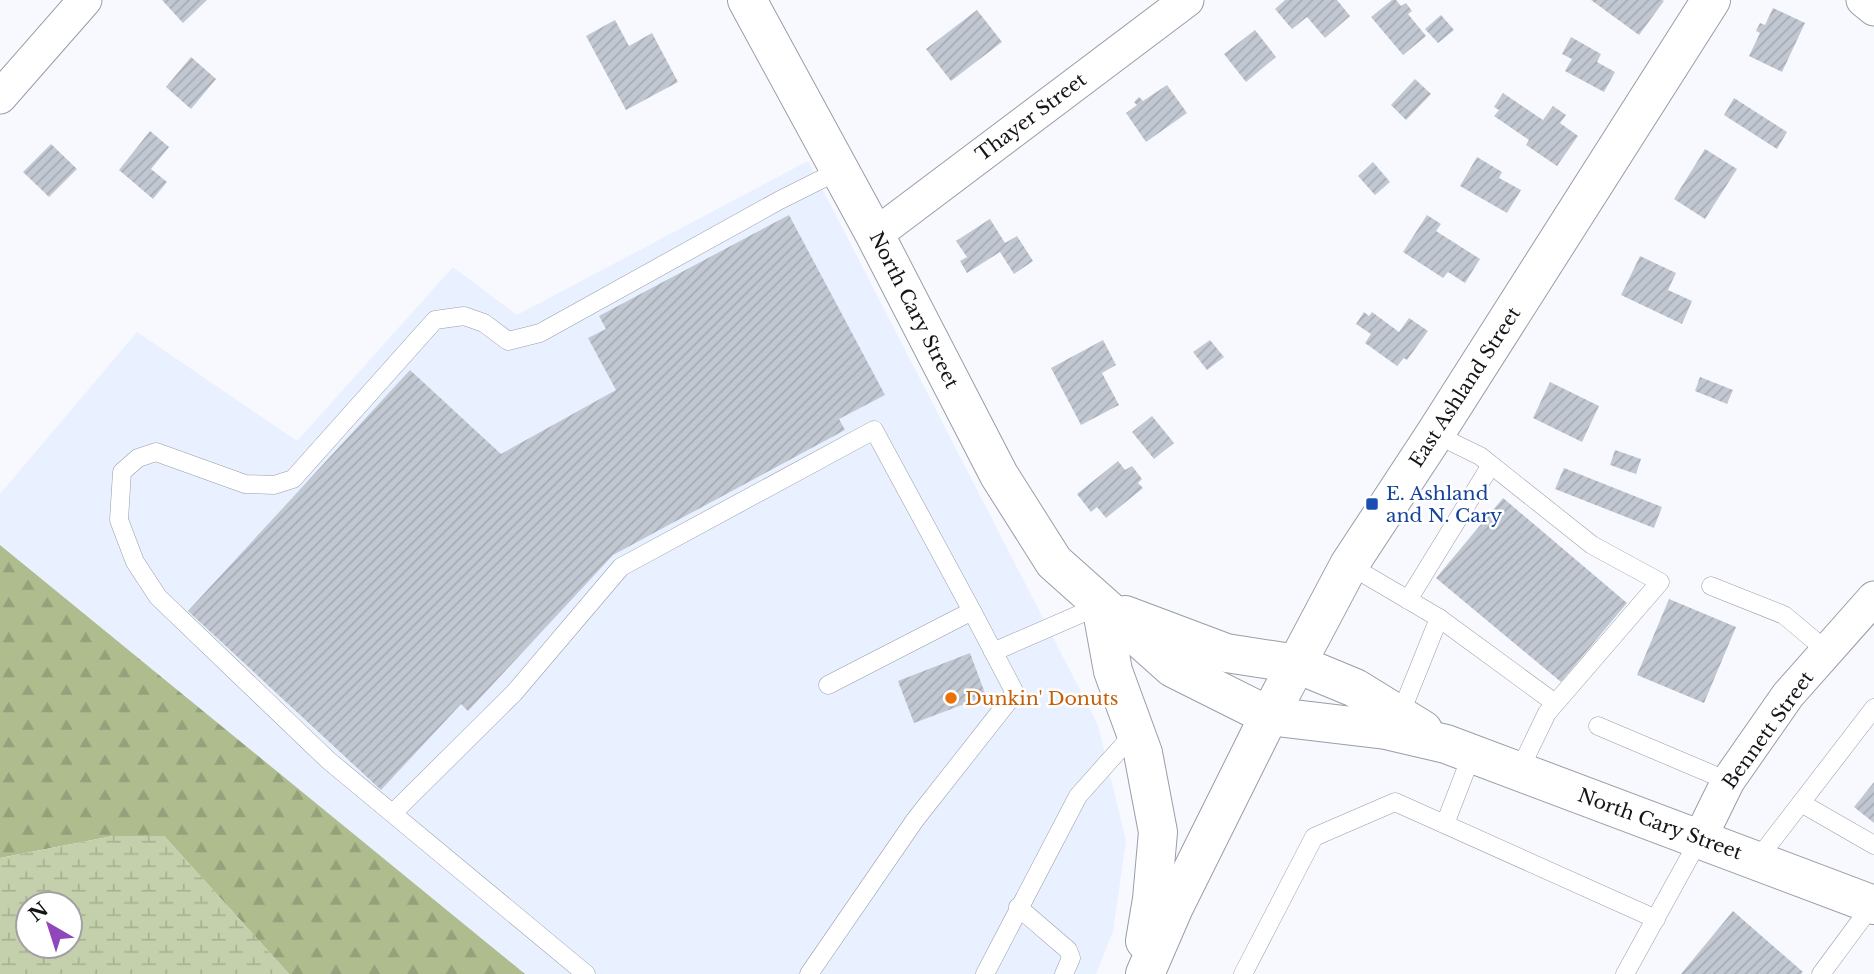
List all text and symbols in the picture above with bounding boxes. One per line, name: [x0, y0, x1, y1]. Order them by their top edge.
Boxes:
street label: Thayer Street: [971, 68, 1091, 166]
street label: North Cary Street: [865, 228, 964, 393]
street label: East Ashland Street: [1405, 302, 1526, 471]
place label: E. Ashland and N. Cary: [1386, 482, 1502, 527]
marker: E. Ashland and N. Cary: [1364, 496, 1380, 512]
street label: Bennett Street: [1718, 666, 1819, 793]
place label: Dunkin' Donuts: [965, 687, 1118, 710]
marker: Dunkin' Donuts: [943, 690, 959, 706]
street label: North Cary Street: [1575, 784, 1746, 865]
north arrow: [14, 890, 84, 960]
text: N: [24, 898, 53, 927]

